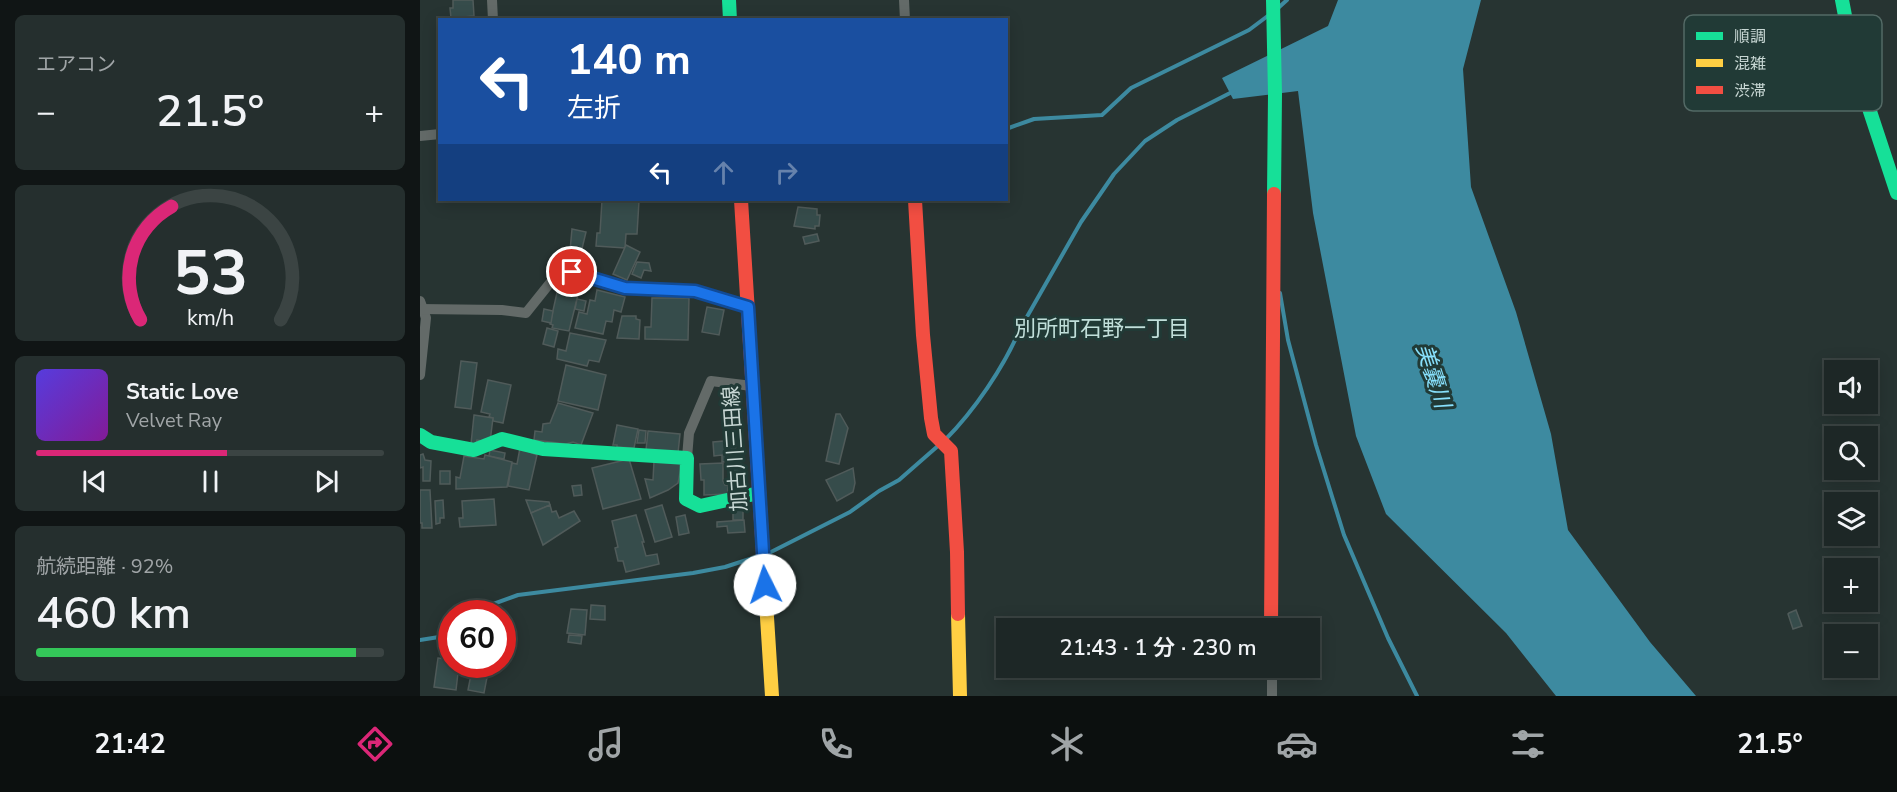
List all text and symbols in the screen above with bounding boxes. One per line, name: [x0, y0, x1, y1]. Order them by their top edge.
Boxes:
legend: [1684, 15, 1882, 111]
text: 順調: [1734, 26, 1766, 48]
text: 140 m: [567, 32, 691, 89]
icon: left: [468, 42, 546, 120]
text: エアコン: [36, 51, 116, 78]
text: 混雑: [1734, 53, 1766, 75]
text: 渋滞: [1734, 80, 1766, 102]
text: 21.5°: [156, 81, 264, 142]
text: −: [36, 90, 56, 135]
text: +: [364, 90, 384, 135]
text: 左折: [567, 90, 621, 127]
icon: left: [644, 156, 677, 189]
icon: ahead: [707, 156, 740, 189]
icon: right: [770, 156, 803, 189]
text: 53: [173, 231, 247, 316]
pin: [546, 246, 597, 297]
icon: arrive: [555, 255, 588, 288]
text: km/h: [186, 303, 234, 333]
district label: 別所町石野一丁目: [1014, 314, 1190, 344]
water label: 美嚢川: [1409, 340, 1458, 414]
map controls: [1824, 360, 1878, 678]
button: sound: [1824, 360, 1878, 414]
text: Static Love: [126, 377, 239, 407]
street label: 加古川三田線: [717, 385, 753, 513]
text: Velvet Ray: [126, 407, 222, 434]
button: search: [1824, 426, 1878, 480]
icon: previous: [78, 465, 111, 498]
icon: pause: [194, 465, 227, 498]
icon: next: [310, 465, 343, 498]
button: layers: [1824, 492, 1878, 546]
text: 航続距離 · 92%: [36, 553, 173, 580]
position arrow: [733, 553, 797, 617]
button: +: [1824, 558, 1878, 612]
text: 460 km: [36, 583, 191, 644]
speed limit sign: 60: [438, 600, 516, 678]
button: −: [1824, 624, 1878, 678]
text: 21:43 · 1 分 · 230 m: [1059, 633, 1257, 663]
icon: directions: [354, 723, 396, 765]
icon: music: [585, 723, 627, 765]
icon: phone: [815, 723, 857, 765]
icon: climate: [1046, 723, 1088, 765]
icon: car: [1276, 723, 1318, 765]
icon: filters: [1507, 723, 1549, 765]
text: 21:42: [94, 726, 166, 763]
text: 21.5°: [1737, 726, 1803, 763]

